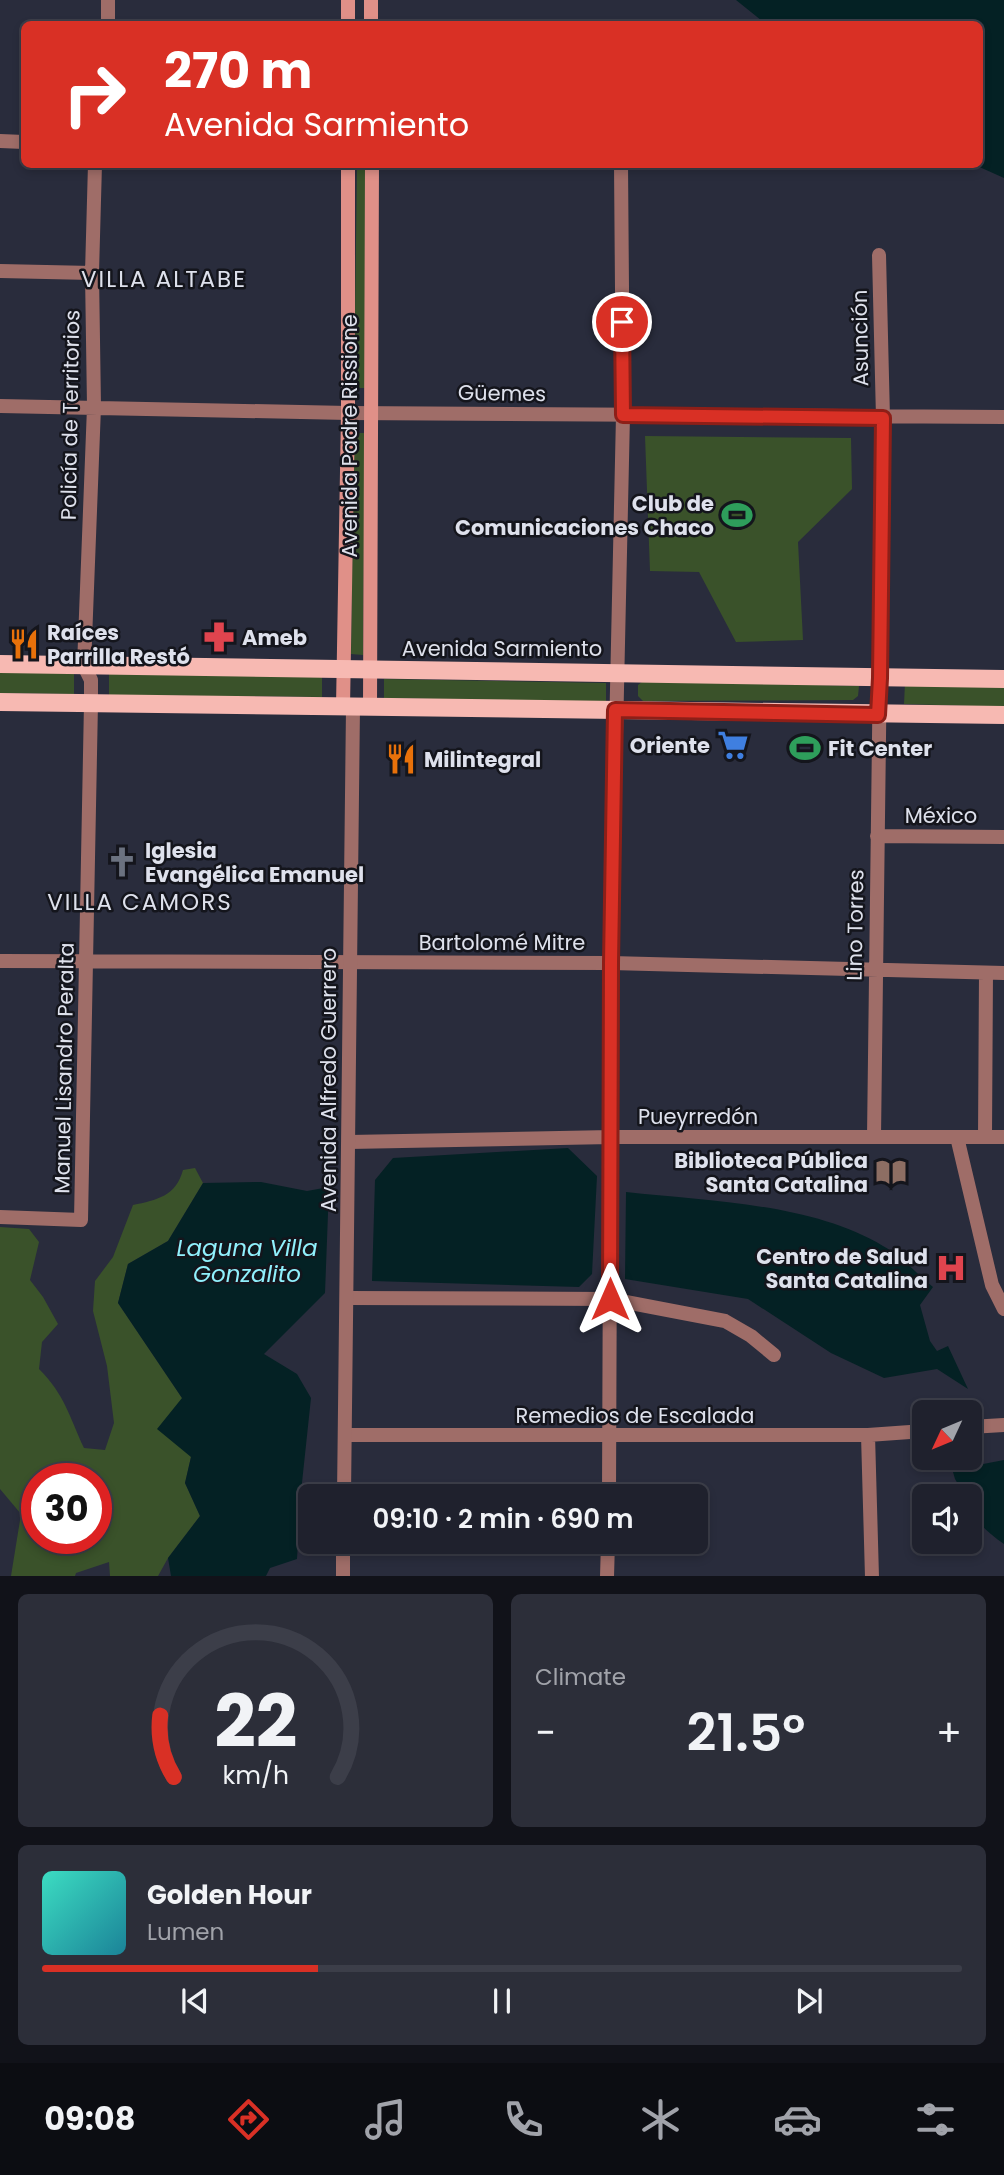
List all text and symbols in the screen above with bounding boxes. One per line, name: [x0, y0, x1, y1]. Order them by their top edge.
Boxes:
text: 270 m: [164, 37, 312, 105]
icon: right: [49, 49, 140, 140]
text: Avenida Sarmiento: [164, 102, 469, 147]
district label: VILLA ALTABE: [81, 263, 247, 295]
street label: Asunción: [845, 289, 875, 387]
pin: [592, 292, 652, 352]
icon: arrive: [603, 303, 641, 341]
street label: Policía de Territorios: [54, 310, 86, 520]
street label: Avenida Padre Rissione: [335, 314, 364, 558]
street label: Güemes: [458, 378, 546, 408]
place label: Club de Comunicaciones Chaco: [455, 489, 714, 542]
sports icon: Club de Comunicaciones Chaco: [720, 498, 754, 532]
place label: Raíces Parrilla Restó: [47, 618, 190, 671]
pharmacy icon: Ameb: [202, 620, 236, 654]
place label: Ameb: [242, 623, 307, 652]
restaurant icon: Raíces Parrilla Restó: [7, 627, 41, 661]
street label: Avenida Sarmiento: [402, 634, 602, 663]
supermarket icon: Oriente: [716, 728, 750, 762]
place label: Oriente: [630, 731, 710, 760]
sports icon: Fit Center: [788, 731, 822, 765]
place label: Fit Center: [828, 734, 932, 763]
restaurant icon: Milintegral: [384, 742, 418, 776]
place label: Milintegral: [424, 745, 541, 774]
street label: México: [905, 801, 977, 830]
place label: Iglesia Evangélica Emanuel: [145, 836, 364, 889]
church icon: Iglesia Evangélica Emanuel: [105, 845, 139, 879]
street label: Lino Torres: [840, 869, 870, 981]
district label: VILLA CAMORS: [47, 886, 233, 918]
street label: Bartolomé Mitre: [419, 928, 585, 957]
street label: Manuel Lisandro Peralta: [47, 942, 81, 1194]
street label: Avenida Alfredo Guerrero: [314, 948, 343, 1212]
street label: Pueyrredón: [638, 1102, 758, 1131]
place label: Biblioteca Pública Santa Catalina: [674, 1146, 868, 1199]
library icon: Biblioteca Pública Santa Catalina: [874, 1155, 908, 1189]
water label: Laguna Villa Gonzalito: [177, 1232, 317, 1290]
place label: Centro de Salud Santa Catalina: [756, 1242, 928, 1295]
hospital icon: Centro de Salud Santa Catalina: [934, 1251, 968, 1285]
position arrow: [573, 1262, 647, 1336]
north arrow: [912, 1400, 982, 1470]
map controls: [912, 1400, 982, 1554]
street label: Remedios de Escalada: [515, 1401, 755, 1430]
speed limit sign: 30: [21, 1463, 112, 1554]
button: sound: [912, 1484, 982, 1554]
text: 09:10 · 2 min · 690 m: [373, 1501, 633, 1537]
text: Climate: [535, 1661, 626, 1693]
text: 22: [214, 1671, 297, 1772]
text: 21.5°: [687, 1696, 805, 1769]
text: −: [535, 1706, 556, 1759]
text: +: [936, 1706, 962, 1759]
text: km/h: [222, 1757, 289, 1792]
text: Golden Hour: [147, 1877, 312, 1913]
text: Lumen: [147, 1916, 224, 1948]
icon: previous: [176, 1982, 214, 2020]
icon: pause: [483, 1982, 521, 2020]
icon: next: [790, 1982, 828, 2020]
icon: directions: [224, 2095, 273, 2144]
icon: music: [361, 2095, 410, 2144]
icon: phone: [499, 2095, 548, 2144]
icon: climate: [636, 2095, 685, 2144]
icon: car: [773, 2095, 822, 2144]
icon: filters: [911, 2095, 960, 2144]
text: 09:08: [44, 2096, 135, 2141]

